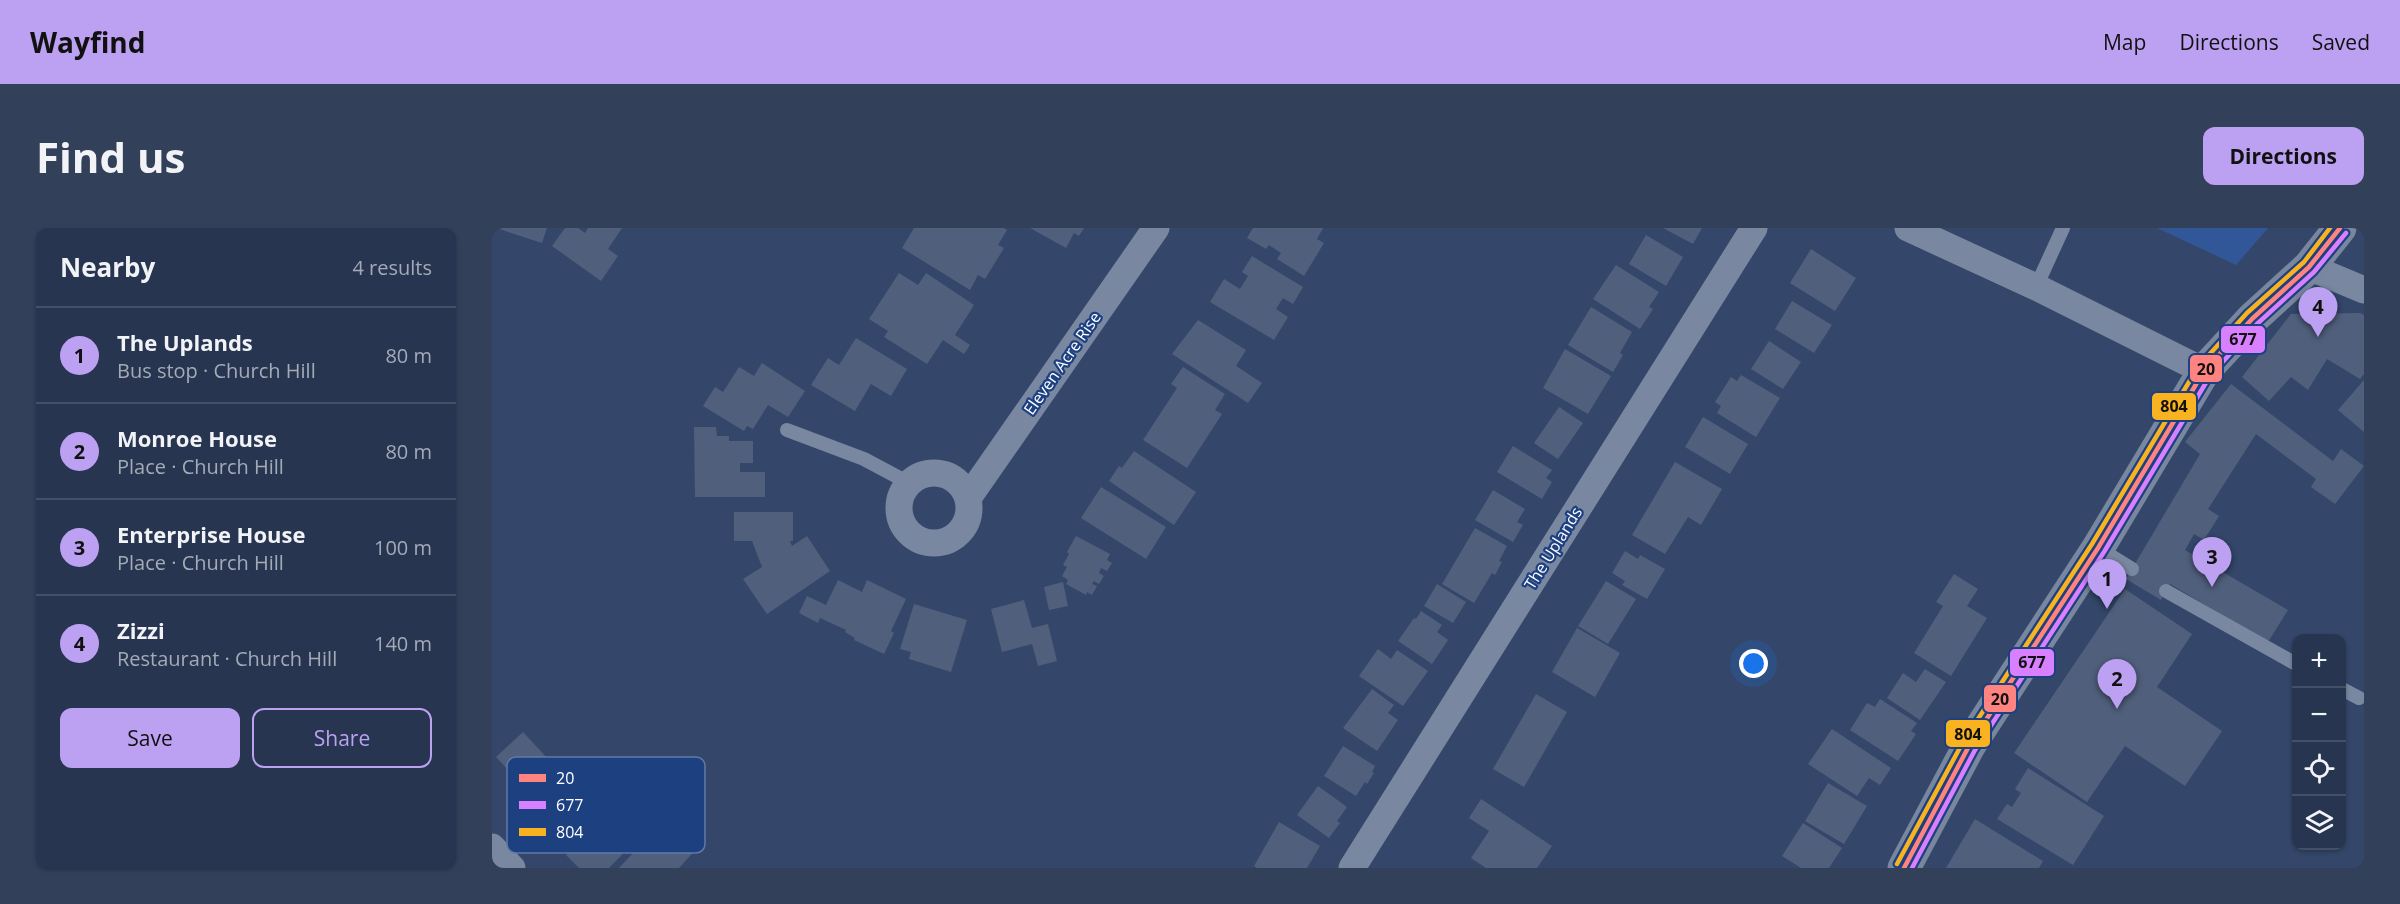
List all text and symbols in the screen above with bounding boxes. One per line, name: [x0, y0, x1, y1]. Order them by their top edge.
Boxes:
text: Wayfind: [30, 23, 145, 61]
text: Map: [2103, 28, 2146, 56]
text: Directions: [2179, 28, 2279, 56]
text: Saved: [2312, 28, 2370, 56]
button: Directions: [2203, 127, 2364, 185]
text: Find us: [36, 128, 185, 185]
text: Nearby: [60, 249, 155, 285]
text: 4 results: [352, 254, 432, 281]
pin: 4: [2298, 288, 2338, 337]
street label: Eleven Acre Rise: [1018, 307, 1106, 419]
line badge: 677: [2220, 325, 2266, 354]
text: The Uplands: [117, 327, 253, 357]
text: 677: [2229, 328, 2257, 350]
text: 1: [74, 342, 85, 369]
text: 80 m: [385, 342, 432, 369]
line badge: 20: [2189, 354, 2223, 383]
text: Bus stop · Church Hill: [117, 357, 316, 384]
text: 20: [2197, 358, 2215, 380]
line badge: 804: [2151, 392, 2197, 421]
text: 804: [2160, 395, 2188, 417]
text: Monroe House: [117, 423, 277, 453]
text: 2: [74, 438, 85, 465]
text: 80 m: [385, 438, 432, 465]
text: Place · Church Hill: [117, 453, 284, 480]
street label: The Uplands: [1519, 503, 1587, 593]
text: Enterprise House: [117, 519, 305, 549]
text: 3: [74, 534, 85, 561]
text: 100 m: [374, 534, 432, 561]
pin: 3: [2192, 538, 2232, 587]
text: Place · Church Hill: [117, 549, 284, 576]
pin: 1: [2088, 560, 2126, 609]
text: Zizzi: [117, 615, 165, 645]
text: 4: [74, 630, 85, 657]
text: 140 m: [374, 630, 432, 657]
map controls: [2292, 634, 2346, 850]
button: +: [2292, 634, 2346, 688]
text: Restaurant · Church Hill: [117, 645, 337, 672]
line badge: 677: [2009, 648, 2055, 677]
your location: [1739, 649, 1768, 678]
text: 677: [2018, 651, 2046, 673]
pin: 2: [2098, 660, 2136, 709]
line badge: 20: [1983, 684, 2017, 713]
text: 20: [1991, 688, 2009, 710]
button: −: [2292, 688, 2346, 742]
button: Save: [60, 708, 240, 768]
button: Share: [252, 708, 432, 768]
line badge: 804: [1945, 719, 1991, 748]
text: 804: [1954, 723, 1982, 745]
button: locate: [2292, 742, 2346, 796]
legend: [507, 757, 705, 853]
text: 20: [556, 767, 574, 789]
text: 677: [556, 794, 583, 816]
button: layers: [2292, 796, 2346, 850]
text: 804: [556, 821, 583, 843]

